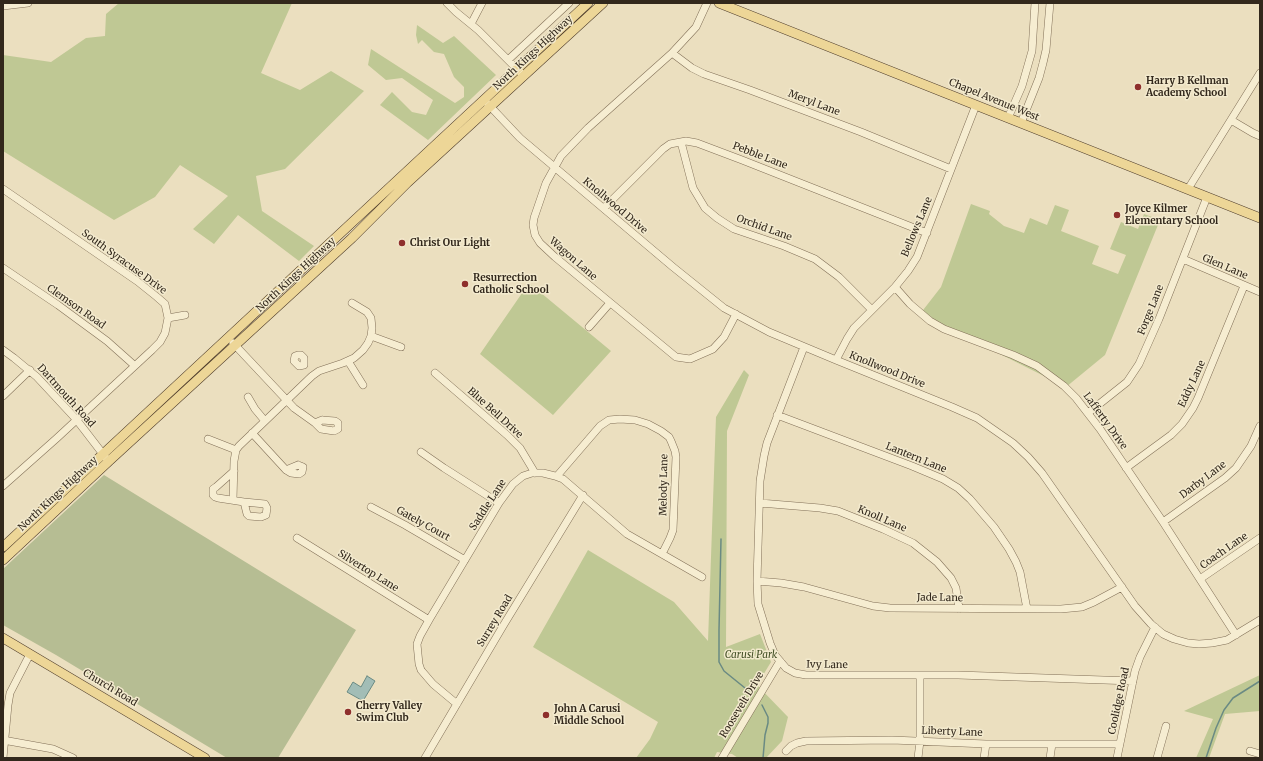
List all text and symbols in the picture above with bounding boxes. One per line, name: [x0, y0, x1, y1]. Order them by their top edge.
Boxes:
street label: North Kings Highway: [491, 13, 575, 93]
place label: Harry B Kellman Academy School: [1146, 75, 1228, 98]
street label: Chapel Avenue West: [947, 76, 1041, 124]
marker: Harry B Kellman Academy School: [1133, 82, 1143, 92]
street label: Meryl Lane: [786, 88, 842, 118]
street label: Pebble Lane: [731, 140, 789, 172]
street label: Knollwood Drive: [580, 176, 650, 236]
street label: Bellows Lane: [899, 195, 935, 259]
place label: Joyce Kilmer Elementary School: [1125, 203, 1218, 226]
marker: Joyce Kilmer Elementary School: [1112, 210, 1122, 220]
street label: Orchid Lane: [735, 212, 793, 244]
street label: South Syracuse Drive: [79, 227, 169, 297]
street label: North Kings Highway: [254, 235, 338, 315]
street label: Wagon Lane: [547, 235, 599, 283]
place label: Christ Our Light: [410, 237, 490, 249]
marker: Christ Our Light: [397, 238, 407, 248]
street label: Glen Lane: [1200, 252, 1250, 282]
place label: Resurrection Catholic School: [473, 272, 549, 296]
marker: Resurrection Catholic School: [460, 279, 470, 289]
street label: Clemson Road: [44, 282, 108, 332]
street label: Forge Lane: [1135, 283, 1167, 337]
street label: Knollwood Drive: [847, 349, 927, 391]
street label: Eddy Lane: [1176, 359, 1208, 409]
street label: Dartmouth Road: [35, 362, 97, 430]
street label: Blue Bell Drive: [465, 385, 525, 441]
street label: Lafferty Drive: [1080, 390, 1130, 452]
street label: Lantern Lane: [884, 440, 948, 476]
street label: North Kings Highway: [16, 454, 100, 534]
street label: Melody Lane: [657, 454, 671, 516]
street label: Darby Lane: [1177, 459, 1229, 501]
street label: Saddle Lane: [467, 477, 509, 533]
street label: Knoll Lane: [856, 503, 908, 535]
street label: Gately Court: [394, 504, 452, 544]
street label: Coach Lane: [1198, 530, 1250, 572]
street label: Silvertop Lane: [336, 548, 400, 594]
street label: Jade Lane: [917, 592, 963, 604]
street label: Surrey Road: [475, 593, 515, 649]
park label: Carusi Park: [725, 649, 777, 661]
street label: Ivy Lane: [806, 659, 848, 671]
street label: Coolidge Road: [1106, 666, 1132, 736]
street label: Church Road: [81, 667, 139, 709]
street label: Roosevelt Drive: [718, 670, 766, 740]
place label: Cherry Valley Swim Club: [356, 700, 422, 724]
place label: John A Carusi Middle School: [554, 703, 624, 726]
marker: Cherry Valley Swim Club: [343, 707, 353, 717]
marker: John A Carusi Middle School: [541, 710, 551, 720]
street label: Liberty Lane: [921, 725, 983, 739]

